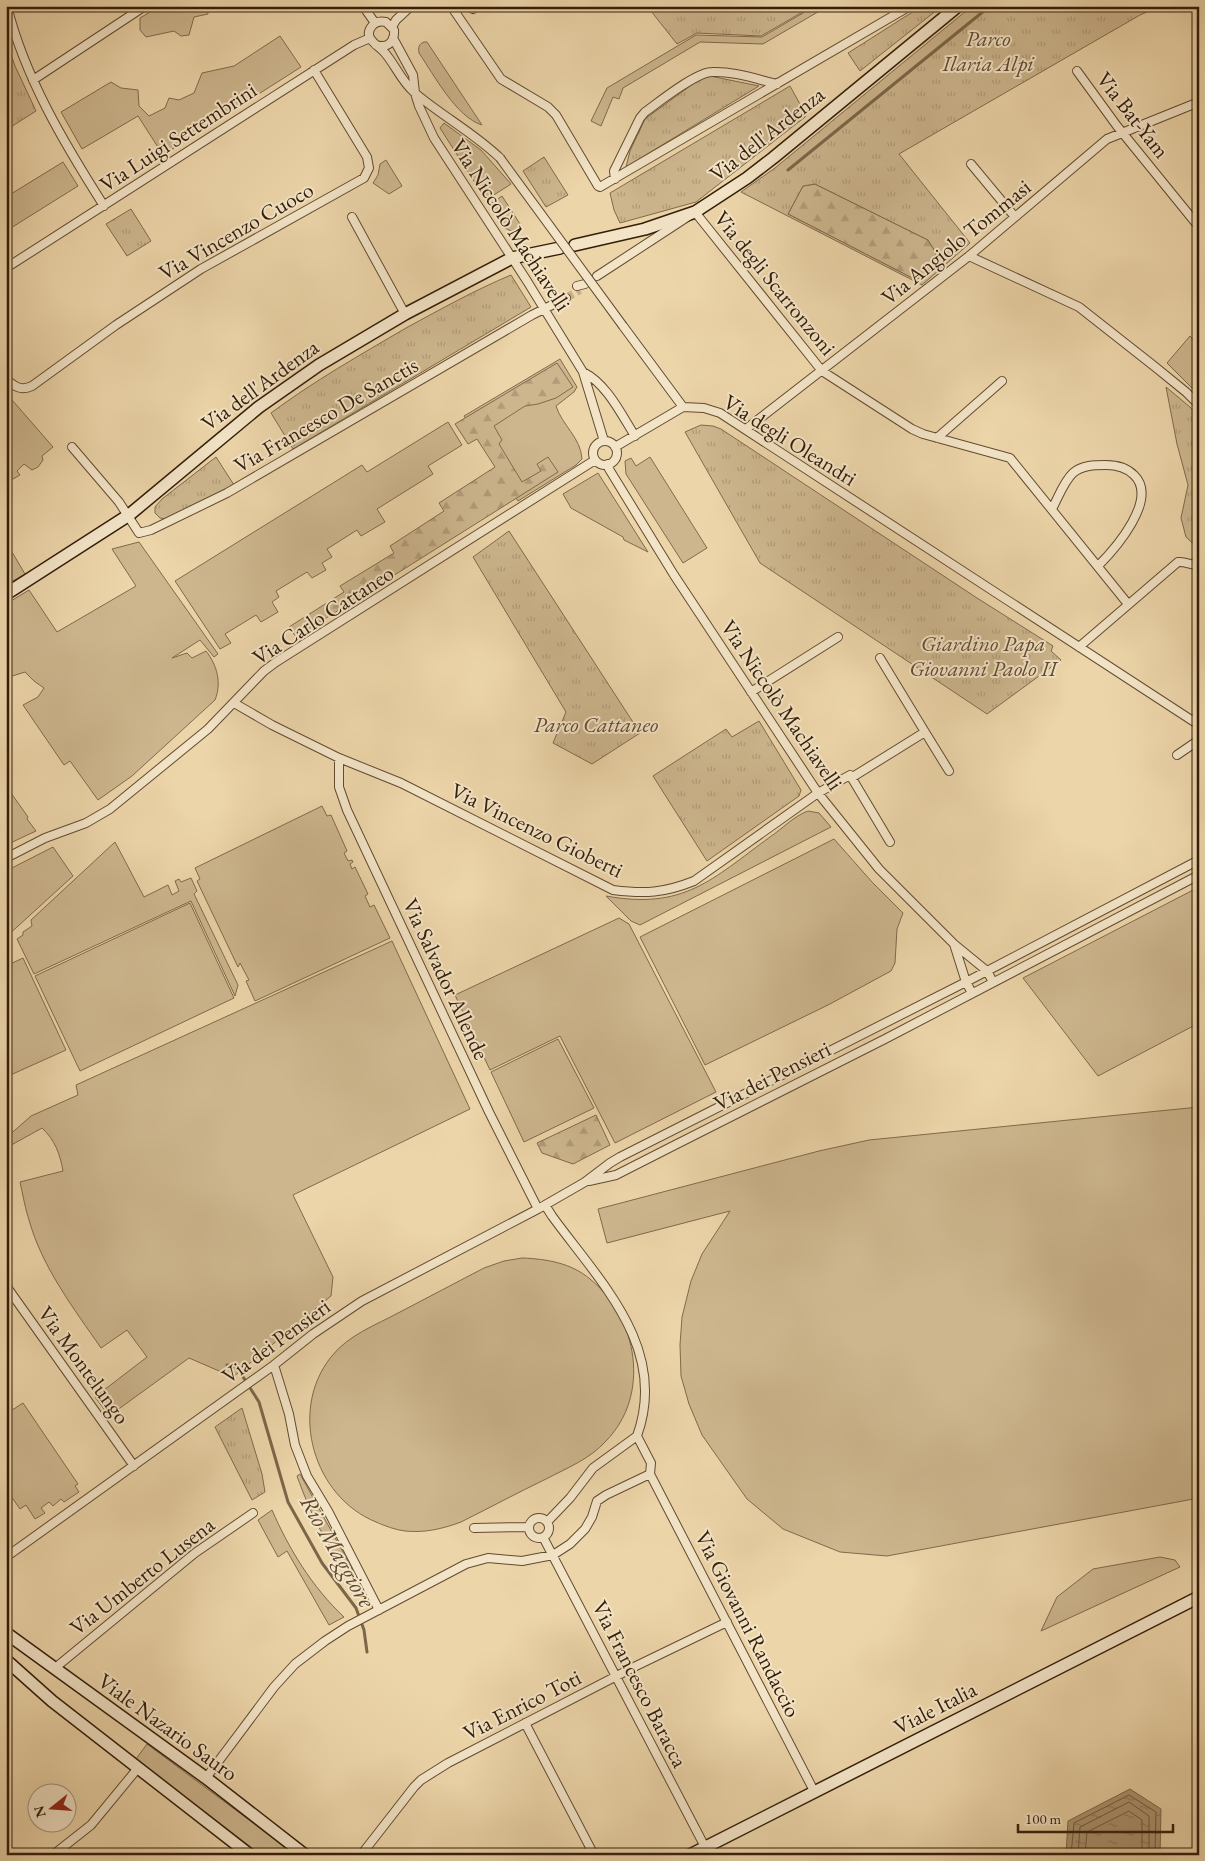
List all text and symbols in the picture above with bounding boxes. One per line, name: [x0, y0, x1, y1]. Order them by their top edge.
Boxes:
park label: Parco Ilaria Alpi: [941, 24, 1035, 78]
street label: Via Bat-Yam: [1090, 66, 1176, 164]
street label: Via Luigi Settembrini: [94, 75, 262, 199]
street label: Via dell'Ardenza: [703, 80, 831, 188]
street label: Via Niccolò Machiavelli: [444, 133, 578, 317]
street label: Via Angiolo Tommasi: [875, 173, 1037, 311]
street label: Via Vincenzo Cuoco: [153, 175, 319, 287]
street label: Via degli Scarronzoni: [708, 205, 842, 361]
street label: Via dell'Ardenza: [195, 332, 325, 437]
street label: Via Francesco De Sanctis: [228, 350, 424, 480]
street label: Via degli Oleandri: [718, 387, 862, 493]
street label: Via Carlo Cattaneo: [247, 558, 399, 672]
street label: Via Niccolò Machiavelli: [714, 614, 850, 796]
park label: Giardino Papa Giovanni Paolo II: [909, 629, 1059, 683]
park label: Parco Cattaneo: [534, 710, 658, 739]
street label: Via Vincenzo Gioberti: [446, 776, 628, 884]
street label: Via Salvador Allende: [396, 894, 496, 1065]
street label: Via dei Pensieri: [709, 1034, 835, 1118]
street label: Via dei Pensieri: [216, 1292, 336, 1390]
street label: Via Montelungo: [31, 1300, 137, 1430]
water label: Rio Maggiore: [293, 1489, 383, 1614]
street label: Via Umberto Lusena: [64, 1510, 221, 1642]
street label: Via Giovanni Randaccio: [688, 1526, 808, 1722]
street label: Via Francesco Baracca: [585, 1596, 695, 1773]
street label: Via Enrico Toti: [458, 1663, 586, 1747]
street label: Viale Nazario Sauro: [92, 1666, 244, 1788]
street label: Viale Italia: [889, 1675, 982, 1741]
north arrow: [28, 1784, 78, 1834]
scale bar: [1018, 1801, 1172, 1833]
text: N: [29, 1803, 50, 1820]
text: 100 m: [1025, 1809, 1062, 1828]

